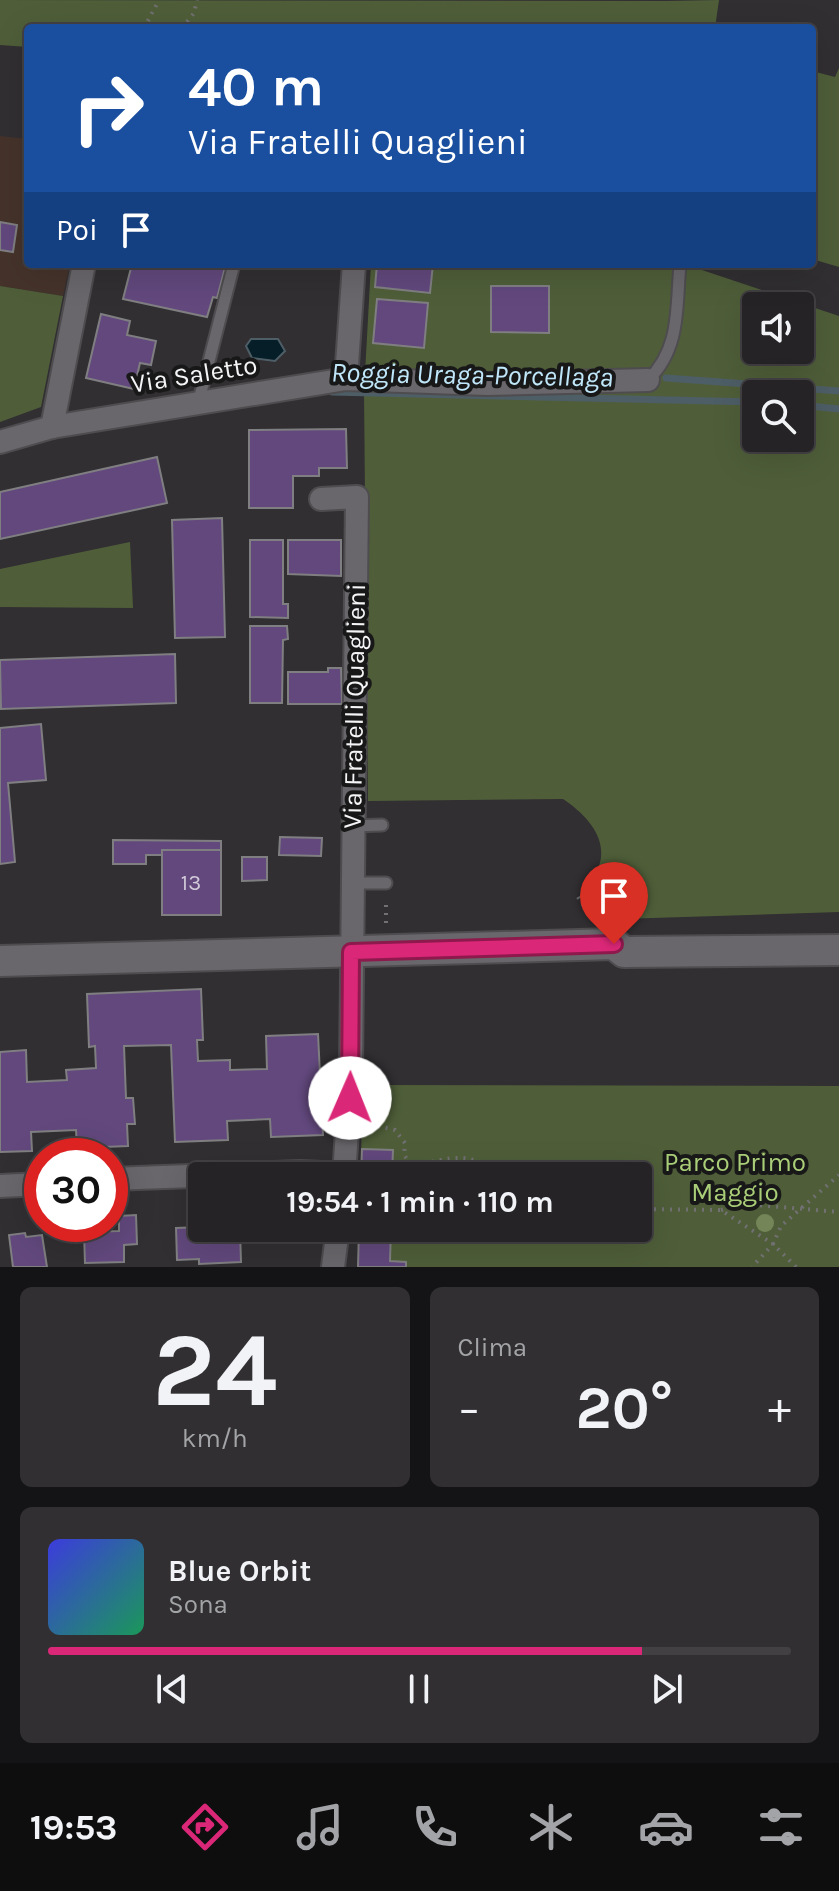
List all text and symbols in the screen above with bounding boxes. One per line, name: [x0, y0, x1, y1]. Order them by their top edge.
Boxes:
text: 40 m: [188, 54, 324, 119]
icon: right: [56, 56, 160, 160]
text: Via Fratelli Quaglieni: [188, 121, 528, 163]
icon: arrive: [114, 208, 158, 252]
text: Poi: [56, 212, 98, 248]
map controls: [742, 292, 814, 452]
button: sound: [742, 292, 814, 364]
street label: Via Saletto: [129, 349, 259, 400]
water label: Roggia Uraga-Porcellaga: [331, 356, 613, 393]
button: search: [742, 380, 814, 452]
street label: Via Fratelli Quaglieni: [337, 583, 372, 829]
pin: [580, 862, 648, 944]
house number: 13: [181, 870, 201, 896]
icon: arrive: [592, 874, 636, 918]
position arrow: [308, 1056, 392, 1140]
speed limit sign: 30: [24, 1138, 128, 1242]
park label: Parco Primo Maggio: [664, 1147, 806, 1208]
text: 19:54 · 1 min · 110 m: [286, 1184, 554, 1220]
text: 24: [152, 1310, 277, 1431]
text: Clima: [458, 1332, 527, 1363]
text: 20°: [575, 1373, 673, 1443]
text: −: [458, 1383, 481, 1434]
text: +: [768, 1383, 791, 1434]
text: km/h: [182, 1423, 248, 1454]
text: Blue Orbit: [168, 1553, 311, 1589]
text: Sona: [168, 1589, 228, 1620]
icon: previous: [150, 1667, 194, 1711]
icon: pause: [397, 1667, 441, 1711]
icon: next: [645, 1667, 689, 1711]
icon: directions: [177, 1799, 233, 1855]
icon: music: [292, 1799, 348, 1855]
icon: phone: [407, 1799, 463, 1855]
icon: climate: [523, 1799, 579, 1855]
icon: car: [638, 1799, 694, 1855]
icon: filters: [753, 1799, 809, 1855]
text: 19:53: [30, 1806, 117, 1848]

